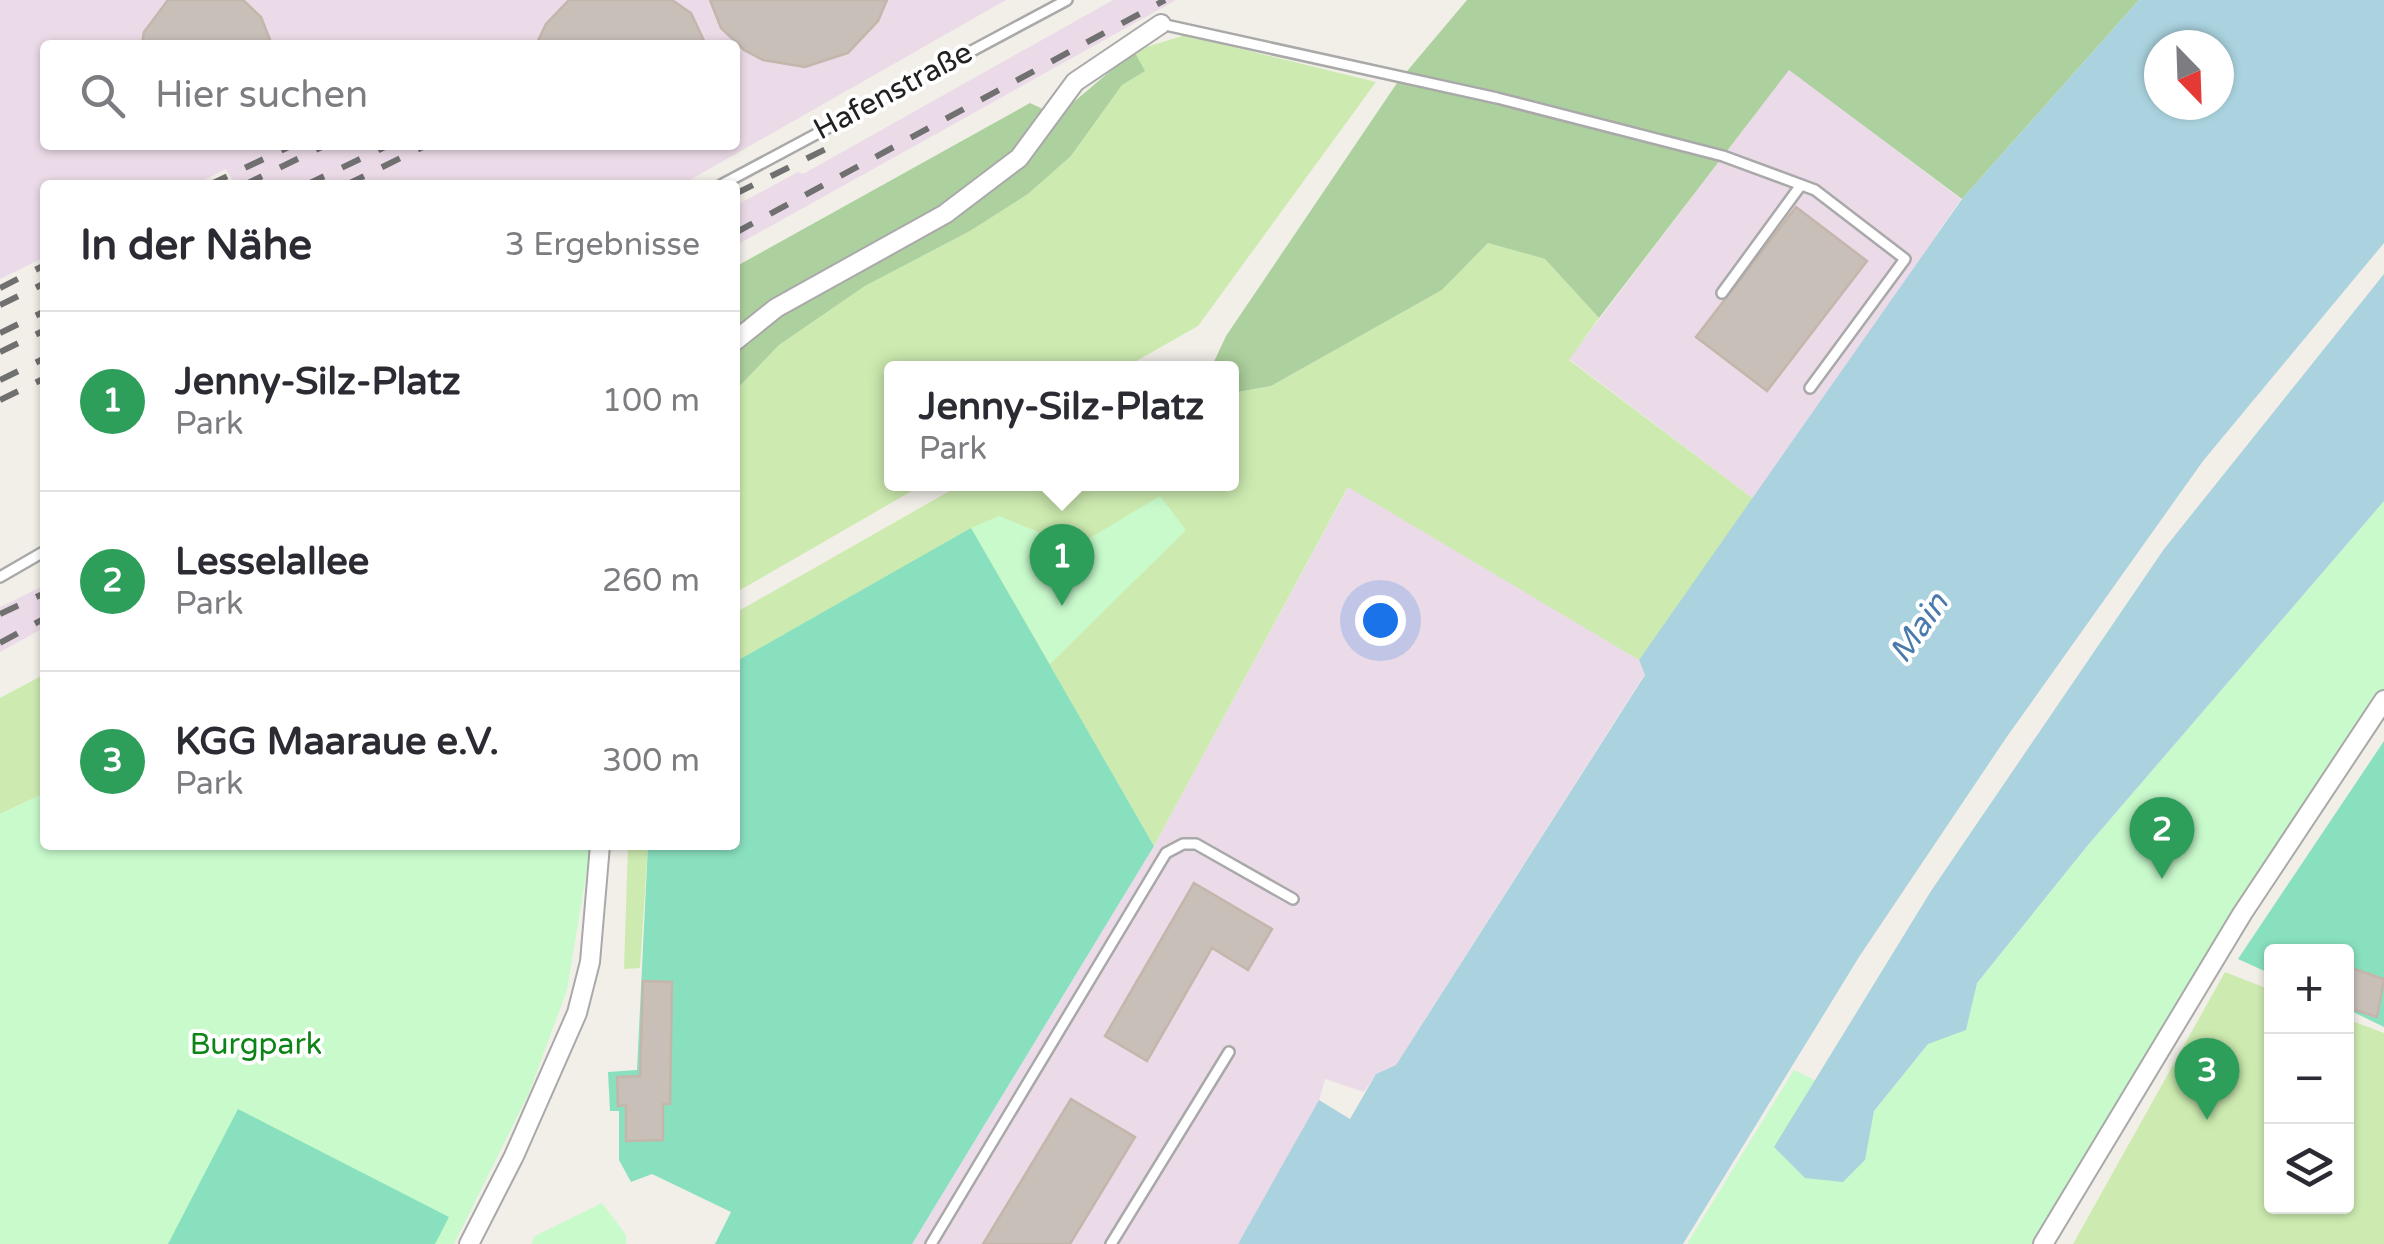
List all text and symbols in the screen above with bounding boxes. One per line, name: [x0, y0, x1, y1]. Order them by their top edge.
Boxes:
north arrow: [2144, 30, 2234, 120]
street label: Hafenstraße: [807, 34, 979, 148]
search box: [40, 40, 740, 150]
icon: search: [75, 68, 130, 123]
text: Hier suchen: [155, 72, 368, 118]
text: In der Nähe: [80, 220, 312, 271]
text: 3 Ergebnisse: [505, 226, 700, 264]
text: Jenny-Silz-Platz: [175, 359, 461, 405]
popup: [884, 361, 1239, 491]
text: 1: [102, 382, 123, 420]
text: 100 m: [602, 382, 700, 420]
text: Jenny-Silz-Platz: [919, 384, 1204, 430]
text: Park: [175, 405, 243, 443]
text: Park: [919, 430, 987, 468]
pin: 1: [1030, 524, 1094, 606]
text: Lesselallee: [175, 539, 369, 585]
text: 2: [102, 562, 123, 600]
text: 260 m: [602, 562, 700, 600]
text: Park: [175, 585, 243, 623]
water label: Main: [1882, 585, 1957, 670]
your location: [1355, 595, 1406, 646]
text: KGG Maaraue e.V.: [175, 719, 499, 765]
text: 3: [102, 742, 123, 780]
text: 300 m: [602, 742, 700, 780]
text: Park: [175, 765, 243, 803]
pin: 2: [2130, 796, 2194, 879]
map controls: [2264, 944, 2354, 1214]
button: +: [2264, 944, 2354, 1034]
park label: Burgpark: [190, 1026, 322, 1063]
button: −: [2264, 1034, 2354, 1124]
pin: 3: [2174, 1038, 2240, 1120]
button: layers: [2264, 1124, 2354, 1214]

